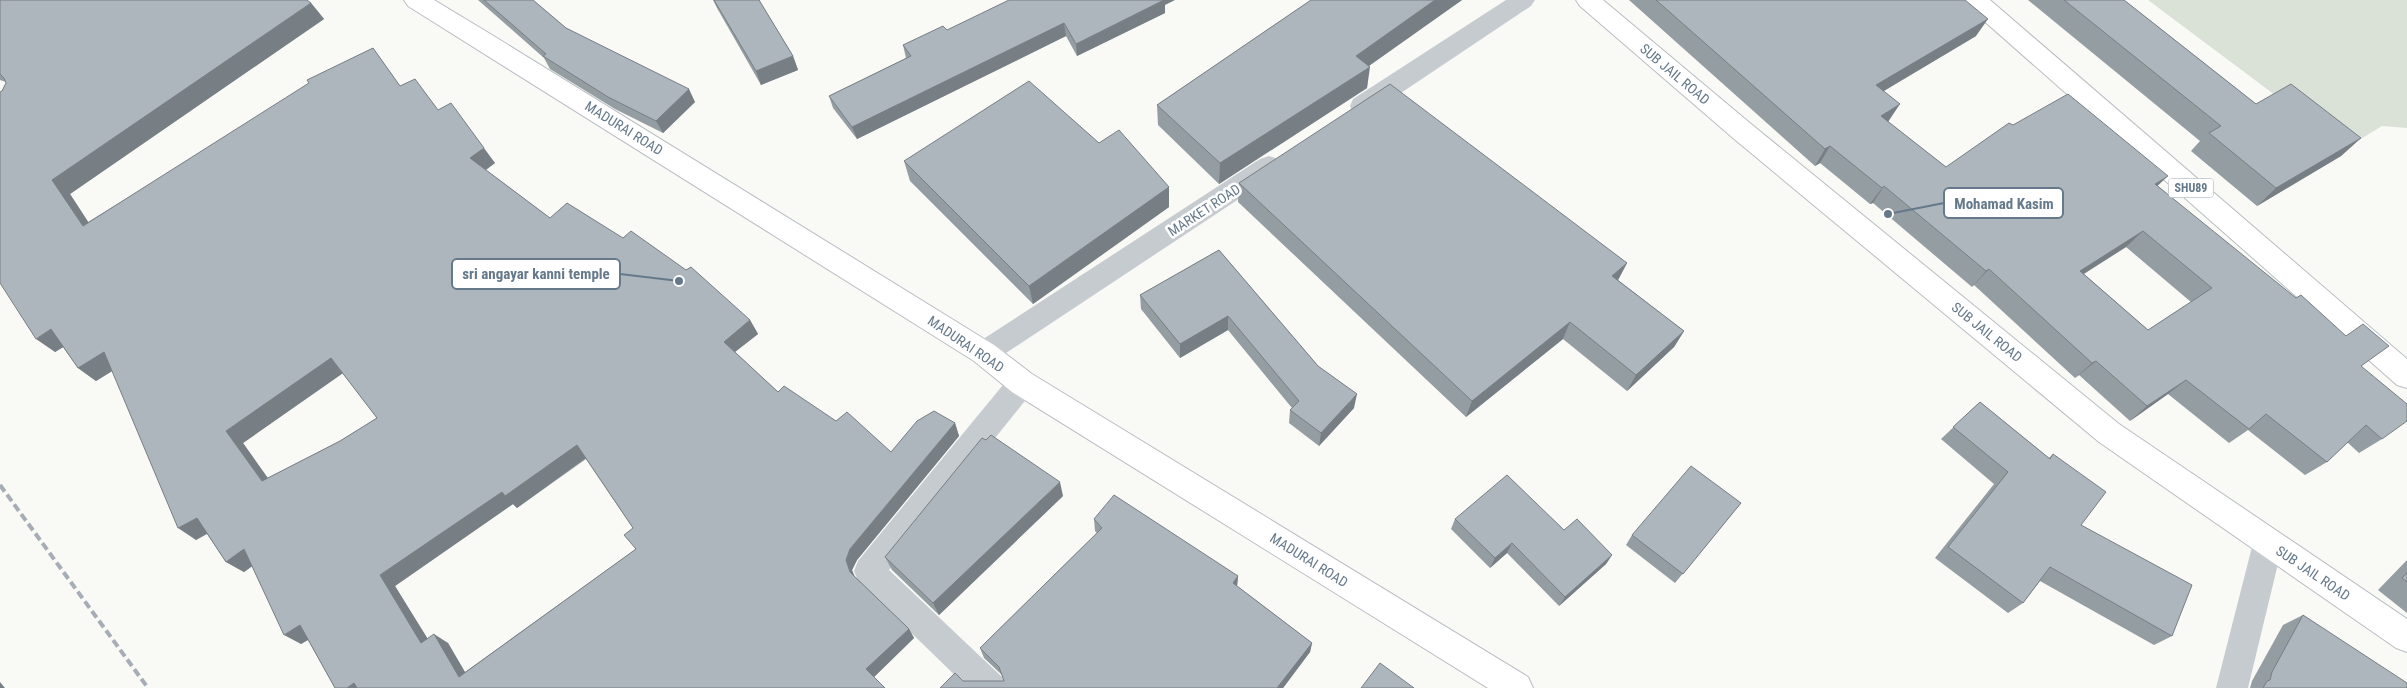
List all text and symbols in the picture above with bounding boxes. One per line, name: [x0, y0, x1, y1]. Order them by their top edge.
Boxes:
street label: SUB JAIL ROAD: [1637, 40, 1713, 108]
street label: MADURAI ROAD: [582, 98, 666, 158]
road number: SHU89: [2168, 178, 2214, 198]
street label: MARKET ROAD: [1165, 181, 1243, 239]
callout: Mohamad Kasim: [1944, 188, 2063, 218]
text: Mohamad Kasim: [1954, 195, 2054, 213]
callout: sri angayar kanni temple: [452, 259, 620, 289]
text: sri angayar kanni temple: [462, 265, 610, 283]
street label: SUB JAIL ROAD: [1949, 299, 2025, 365]
street label: MADURAI ROAD: [925, 313, 1007, 375]
street label: MADURAI ROAD: [1267, 530, 1351, 590]
street label: SUB JAIL ROAD: [2273, 542, 2353, 604]

